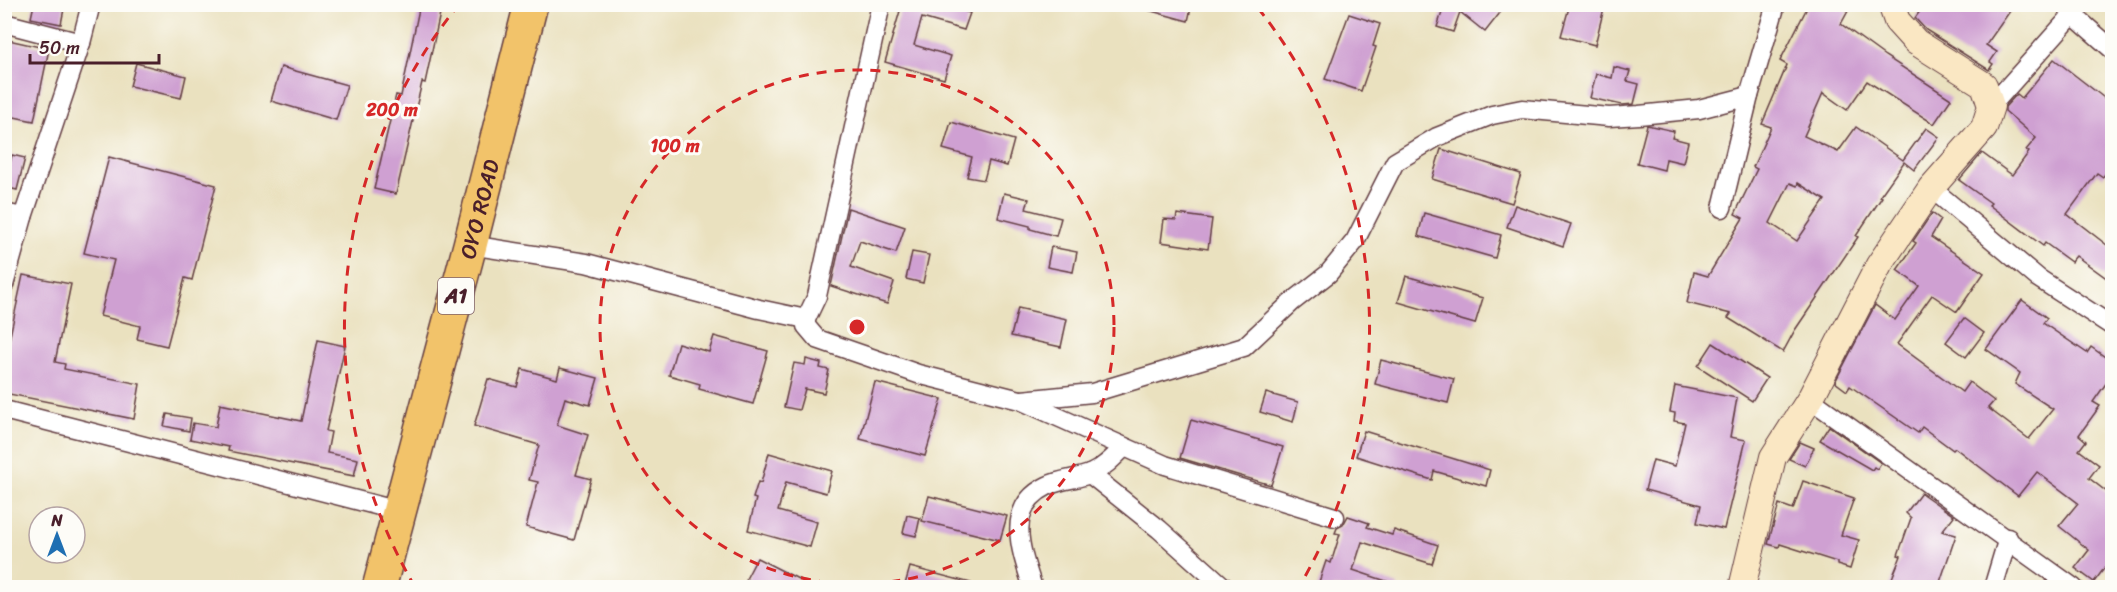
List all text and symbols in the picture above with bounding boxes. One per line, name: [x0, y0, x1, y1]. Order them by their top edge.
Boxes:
scale bar: [30, 27, 159, 65]
text: 50 m: [39, 32, 80, 64]
text: 200 m: [365, 94, 418, 126]
text: 100 m: [651, 130, 700, 162]
street label: OYO ROAD: [448, 155, 511, 263]
road number: A1: [438, 278, 474, 314]
centre of rings: [847, 317, 867, 337]
north arrow: [27, 505, 87, 565]
text: N: [50, 506, 63, 535]

